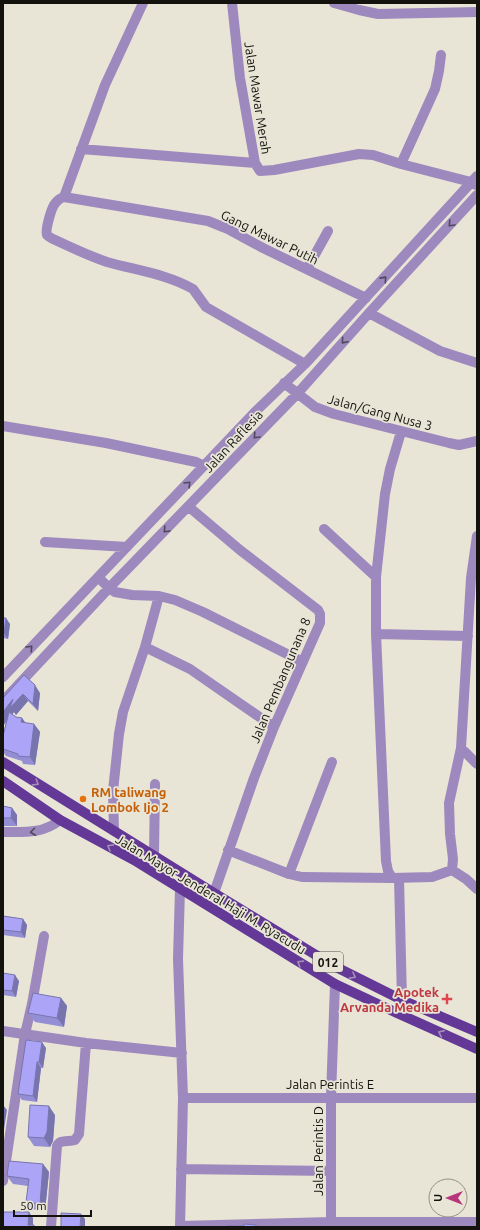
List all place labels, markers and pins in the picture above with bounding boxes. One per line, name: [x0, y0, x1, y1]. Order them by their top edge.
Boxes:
place label: RM taliwang Lombok Ijo 2: [91, 785, 169, 814]
marker: RM taliwang Lombok Ijo 2: [78, 794, 88, 804]
place label: Apotek Arvanda Medika: [340, 985, 440, 1014]
marker: Apotek Arvanda Medika: [442, 994, 452, 1004]

